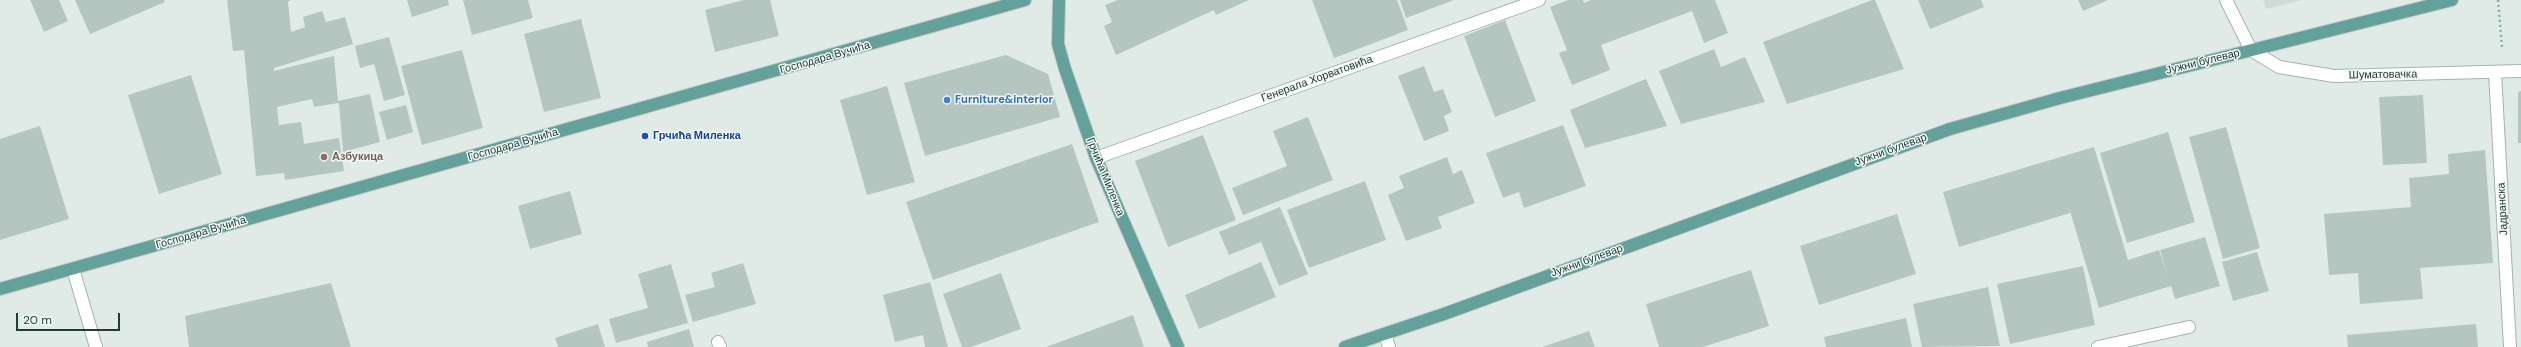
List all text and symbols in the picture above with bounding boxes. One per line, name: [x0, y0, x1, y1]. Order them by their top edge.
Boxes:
street label: Господара Вучића: [778, 39, 872, 77]
street label: Јужни булевар: [2165, 46, 2241, 78]
street label: Генерала Хорватовића: [1260, 53, 1374, 105]
street label: Шуматовачка: [2349, 68, 2417, 82]
place label: Furniture&interior: [955, 93, 1053, 107]
marker: Furniture&interior: [942, 95, 952, 105]
street label: Господара Вучића: [466, 126, 560, 164]
place label: Грчића Миленка: [653, 129, 741, 143]
marker: Грчића Миленка: [640, 131, 650, 141]
street label: Јужни булевар: [1853, 131, 1929, 169]
street label: Грчића Миленка: [1083, 136, 1127, 218]
place label: Азбукица: [332, 150, 383, 164]
marker: Азбукица: [319, 152, 329, 162]
street label: Јадранска: [2495, 182, 2511, 236]
street label: Господара Вучића: [154, 214, 248, 252]
street label: Јужни булевар: [1549, 242, 1625, 280]
scale bar: [18, 305, 122, 331]
text: 20 m: [23, 312, 52, 328]

